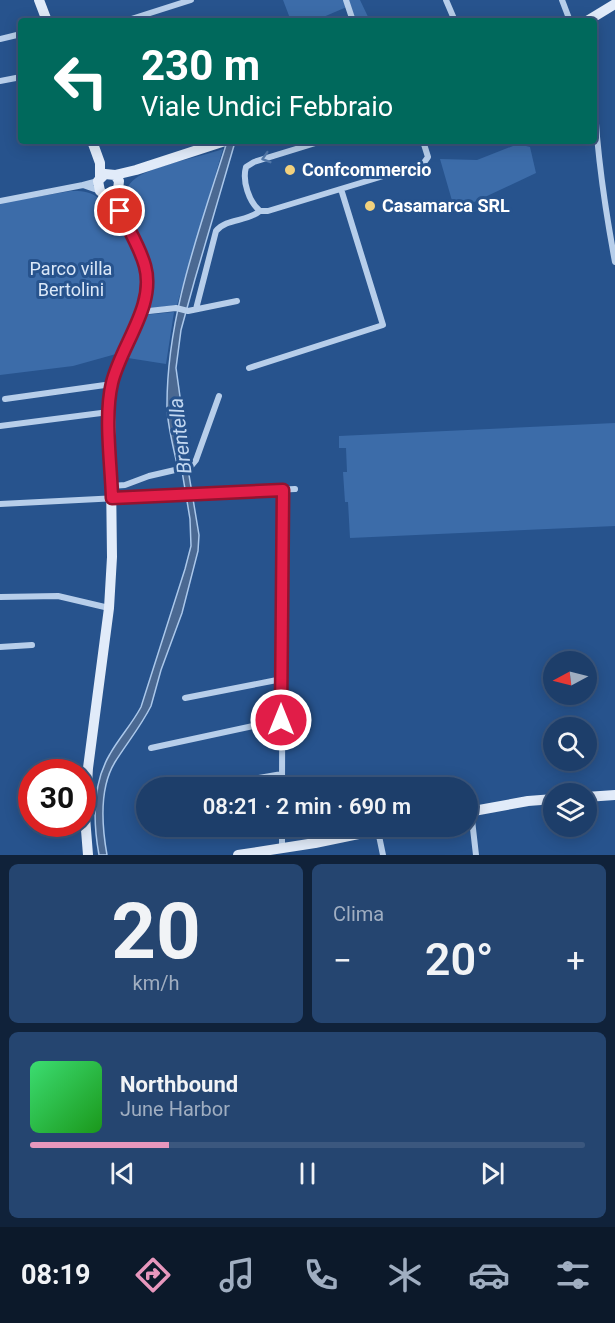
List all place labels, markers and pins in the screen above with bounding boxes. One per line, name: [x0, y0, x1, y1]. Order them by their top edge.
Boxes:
place label: Confcommercio: [302, 159, 431, 180]
marker: Confcommercio: [283, 163, 297, 177]
pin: [94, 185, 145, 236]
place label: Casamarca SRL: [382, 195, 510, 216]
marker: Casamarca SRL: [363, 199, 377, 213]

